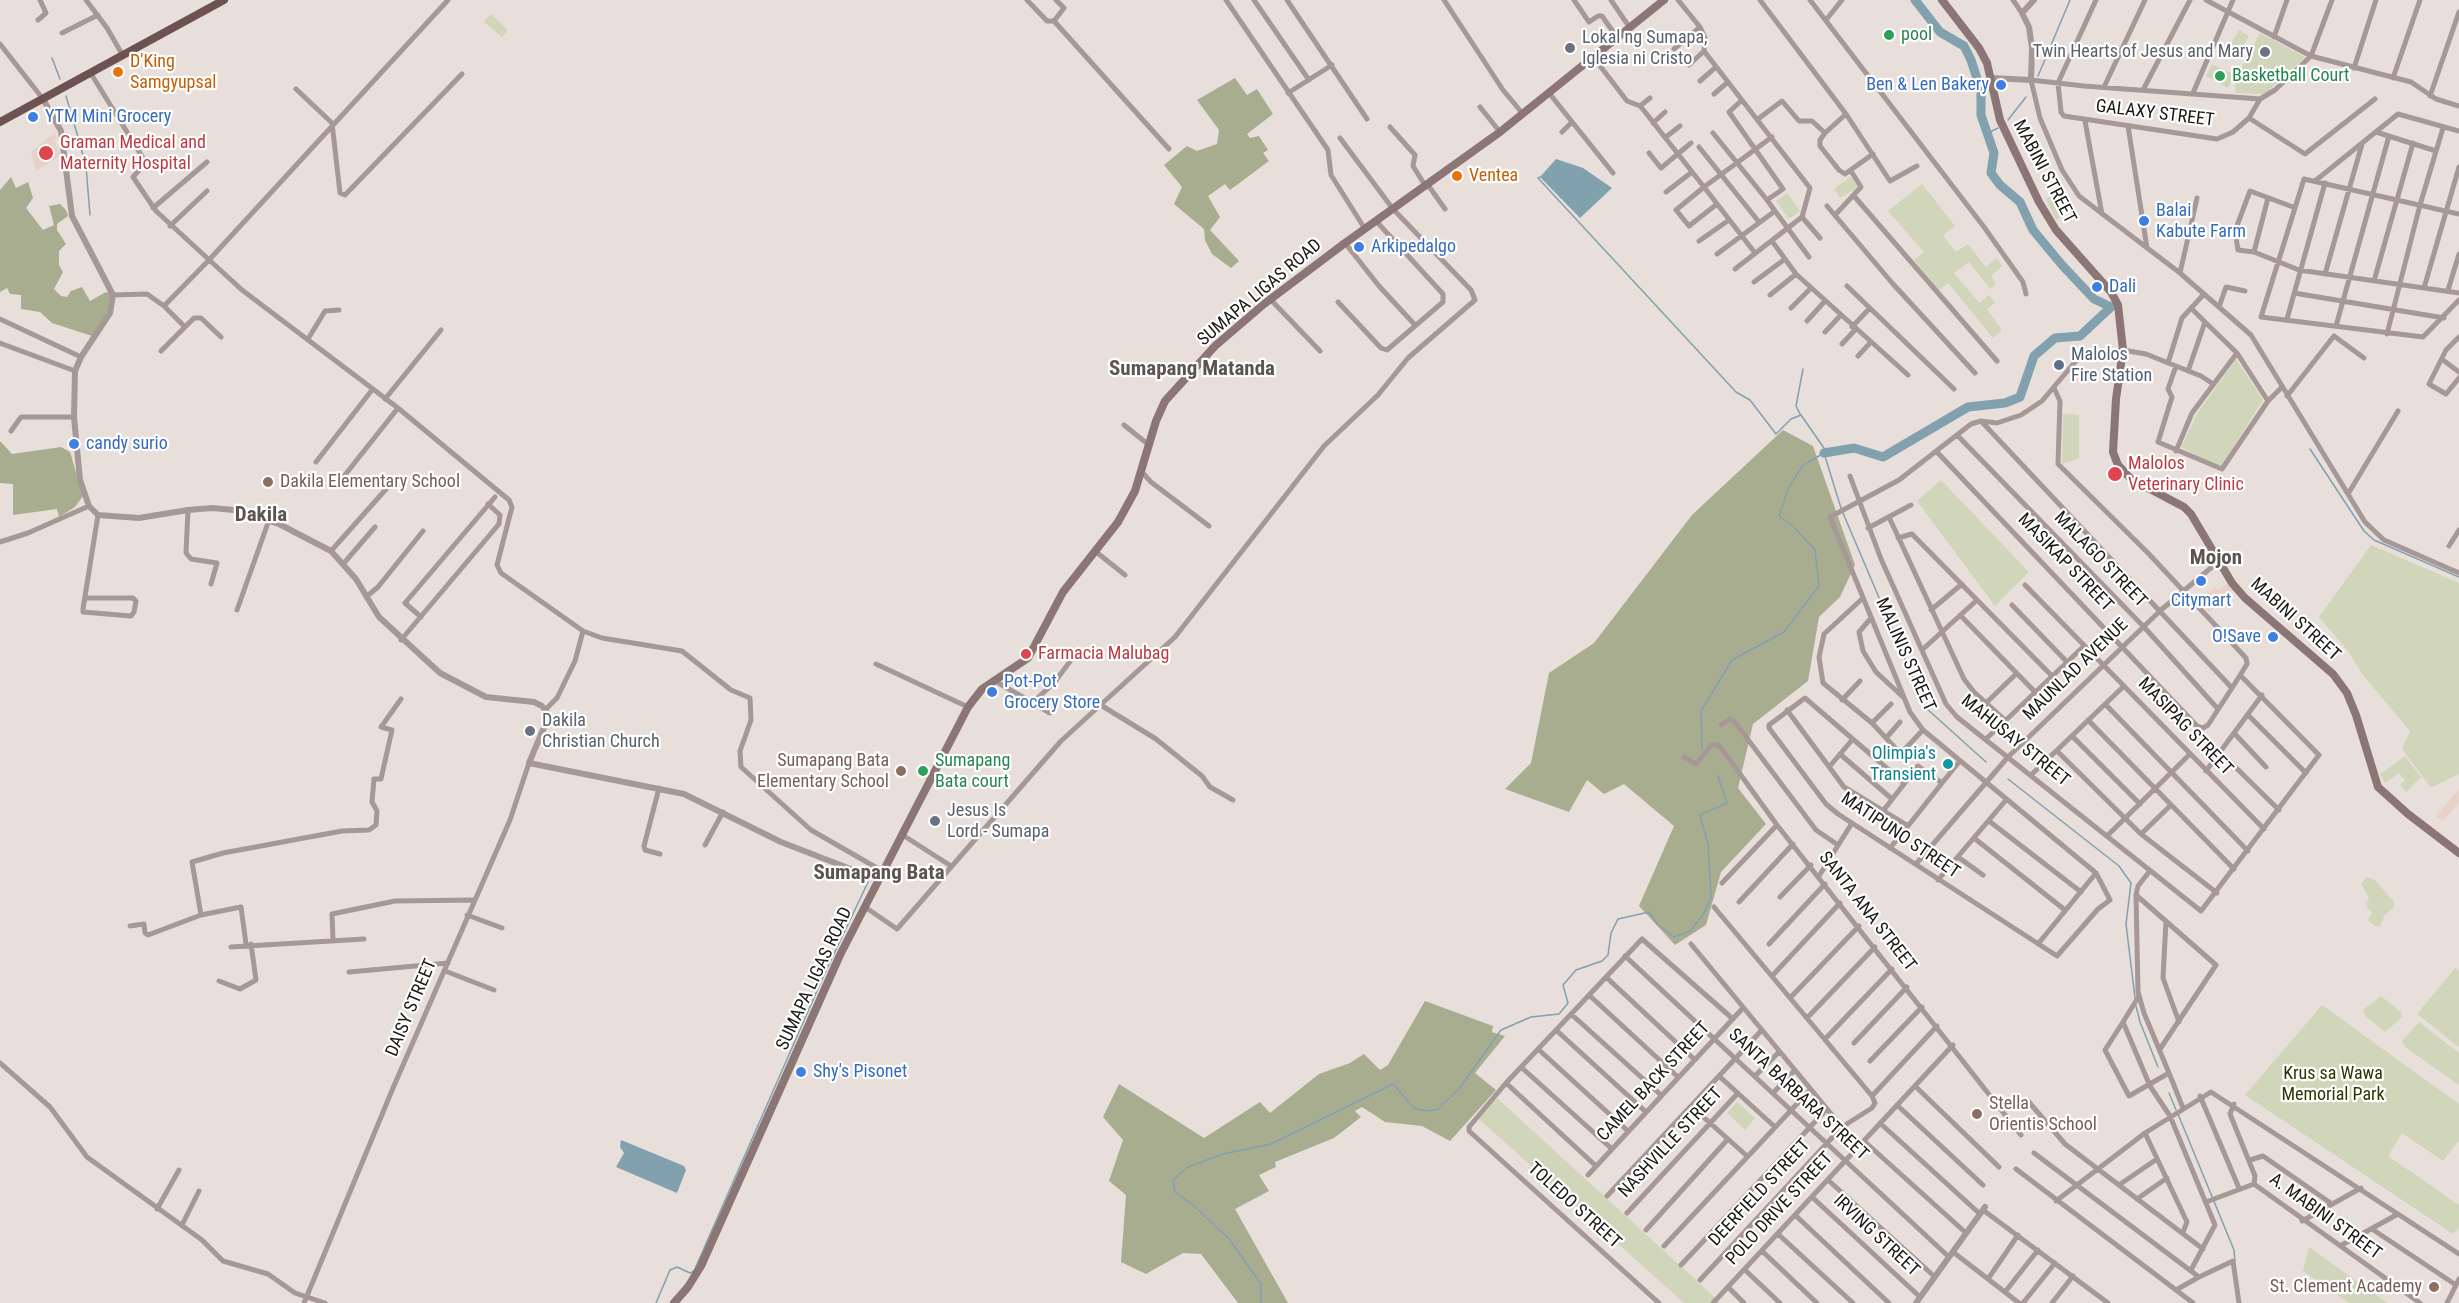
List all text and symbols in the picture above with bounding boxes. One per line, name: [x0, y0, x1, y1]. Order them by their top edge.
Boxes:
place label: pool: [1901, 24, 1932, 46]
place label: Lokal ng Sumapa, Iglesia ni Cristo: [1582, 27, 1708, 70]
marker: pool: [1882, 28, 1896, 42]
marker: Lokal ng Sumapa, Iglesia ni Cristo: [1563, 41, 1577, 55]
place label: Twin Hearts of Jesus and Mary: [2033, 41, 2253, 63]
marker: Twin Hearts of Jesus and Mary: [2258, 45, 2272, 59]
place label: D'King Samgyupsal: [130, 51, 216, 94]
marker: D'King Samgyupsal: [111, 65, 125, 79]
place label: Basketball Court: [2232, 65, 2349, 87]
marker: Basketball Court: [2213, 69, 2227, 83]
place label: Ben & Len Bakery: [1866, 74, 1989, 96]
marker: Ben & Len Bakery: [1994, 78, 2008, 92]
street label: GALAXY STREET: [2094, 96, 2216, 132]
place label: YTM Mini Grocery: [45, 106, 171, 128]
marker: YTM Mini Grocery: [26, 110, 40, 124]
street label: MABINI STREET: [2008, 117, 2080, 227]
place label: Graman Medical and Maternity Hospital: [60, 132, 206, 174]
marker: Graman Medical and Maternity Hospital: [37, 144, 55, 162]
place label: Ventea: [1469, 165, 1518, 187]
marker: Ventea: [1450, 169, 1464, 183]
place label: Balai Kabute Farm: [2156, 200, 2246, 242]
marker: Balai Kabute Farm: [2137, 214, 2151, 228]
street label: SUMAPA LIGAS ROAD: [1194, 235, 1326, 351]
place label: Arkipedalgo: [1371, 236, 1456, 258]
marker: Arkipedalgo: [1352, 240, 1366, 254]
place label: Dali: [2109, 276, 2136, 298]
marker: Dali: [2090, 280, 2104, 294]
place label: Malolos Fire Station: [2071, 344, 2152, 386]
district label: Sumapang Matanda: [1109, 357, 1275, 383]
marker: Malolos Fire Station: [2052, 358, 2066, 372]
place label: candy surio: [86, 433, 168, 455]
marker: candy surio: [67, 437, 81, 451]
place label: Malolos Veterinary Clinic: [2128, 453, 2244, 496]
marker: Malolos Veterinary Clinic: [2106, 465, 2124, 483]
place label: Dakila Elementary School: [280, 471, 460, 493]
marker: Dakila Elementary School: [261, 475, 275, 489]
district label: Dakila: [235, 503, 287, 529]
street label: MALAGO STREET: [2049, 508, 2151, 612]
street label: MASIKAP STREET: [2013, 509, 2117, 617]
district label: Mojon: [2190, 546, 2242, 572]
marker: Citymart: [2194, 574, 2208, 588]
street label: MABINI STREET: [2245, 574, 2345, 666]
place label: Citymart: [2171, 590, 2231, 612]
street label: MALINIS STREET: [1870, 595, 1940, 715]
street label: MAUNLAD AVENUE: [2019, 614, 2133, 726]
place label: O!Save: [2212, 626, 2261, 648]
marker: O!Save: [2266, 630, 2280, 644]
place label: Farmacia Malubag: [1038, 643, 1169, 665]
marker: Farmacia Malubag: [1019, 647, 1033, 661]
place label: Pot-Pot Grocery Store: [1004, 671, 1100, 714]
street label: MASIPAG STREET: [2133, 674, 2237, 780]
marker: Pot-Pot Grocery Store: [985, 685, 999, 699]
street label: MAHUSAY STREET: [1956, 691, 2074, 791]
place label: Dakila Christian Church: [542, 710, 660, 752]
marker: Dakila Christian Church: [523, 724, 537, 738]
place label: Olimpia's Transient: [1870, 743, 1936, 786]
place label: Sumapang Bata Elementary School: [757, 750, 889, 792]
place label: Sumapang Bata court: [935, 750, 1010, 792]
marker: Olimpia's Transient: [1941, 757, 1955, 771]
marker: Sumapang Bata Elementary School: [894, 764, 908, 778]
marker: Sumapang Bata court: [916, 764, 930, 778]
street label: MATIPUNO STREET: [1836, 788, 1964, 884]
place label: Jesus Is Lord - Sumapa: [947, 800, 1049, 842]
marker: Jesus Is Lord - Sumapa: [928, 814, 942, 828]
street label: SANTA ANA STREET: [1814, 848, 1920, 976]
district label: Sumapang Bata: [813, 861, 945, 887]
street label: SUMAPA LIGAS ROAD: [772, 904, 858, 1054]
street label: DAISY STREET: [382, 956, 442, 1060]
street label: CAMEL BACK STREET: [1593, 1018, 1715, 1146]
street label: SANTA BARBARA STREET: [1724, 1025, 1872, 1165]
place label: Shy's Pisonet: [813, 1061, 907, 1083]
park label: Krus sa Wawa Memorial Park: [2281, 1063, 2385, 1106]
marker: Shy's Pisonet: [794, 1065, 808, 1079]
street label: NASHVILLE STREET: [1614, 1083, 1728, 1203]
place label: Stella Orientis School: [1989, 1093, 2097, 1136]
marker: Stella Orientis School: [1970, 1107, 1984, 1121]
street label: DEERFIELD STREET: [1705, 1135, 1815, 1251]
street label: POLO DRIVE STREET: [1722, 1148, 1838, 1270]
street label: TOLEDO STREET: [1523, 1158, 1625, 1254]
street label: A. MABINI STREET: [2265, 1169, 2385, 1265]
street label: IRVING STREET: [1828, 1191, 1924, 1281]
place label: St. Clement Academy: [2270, 1276, 2422, 1298]
marker: St. Clement Academy: [2427, 1280, 2441, 1294]

